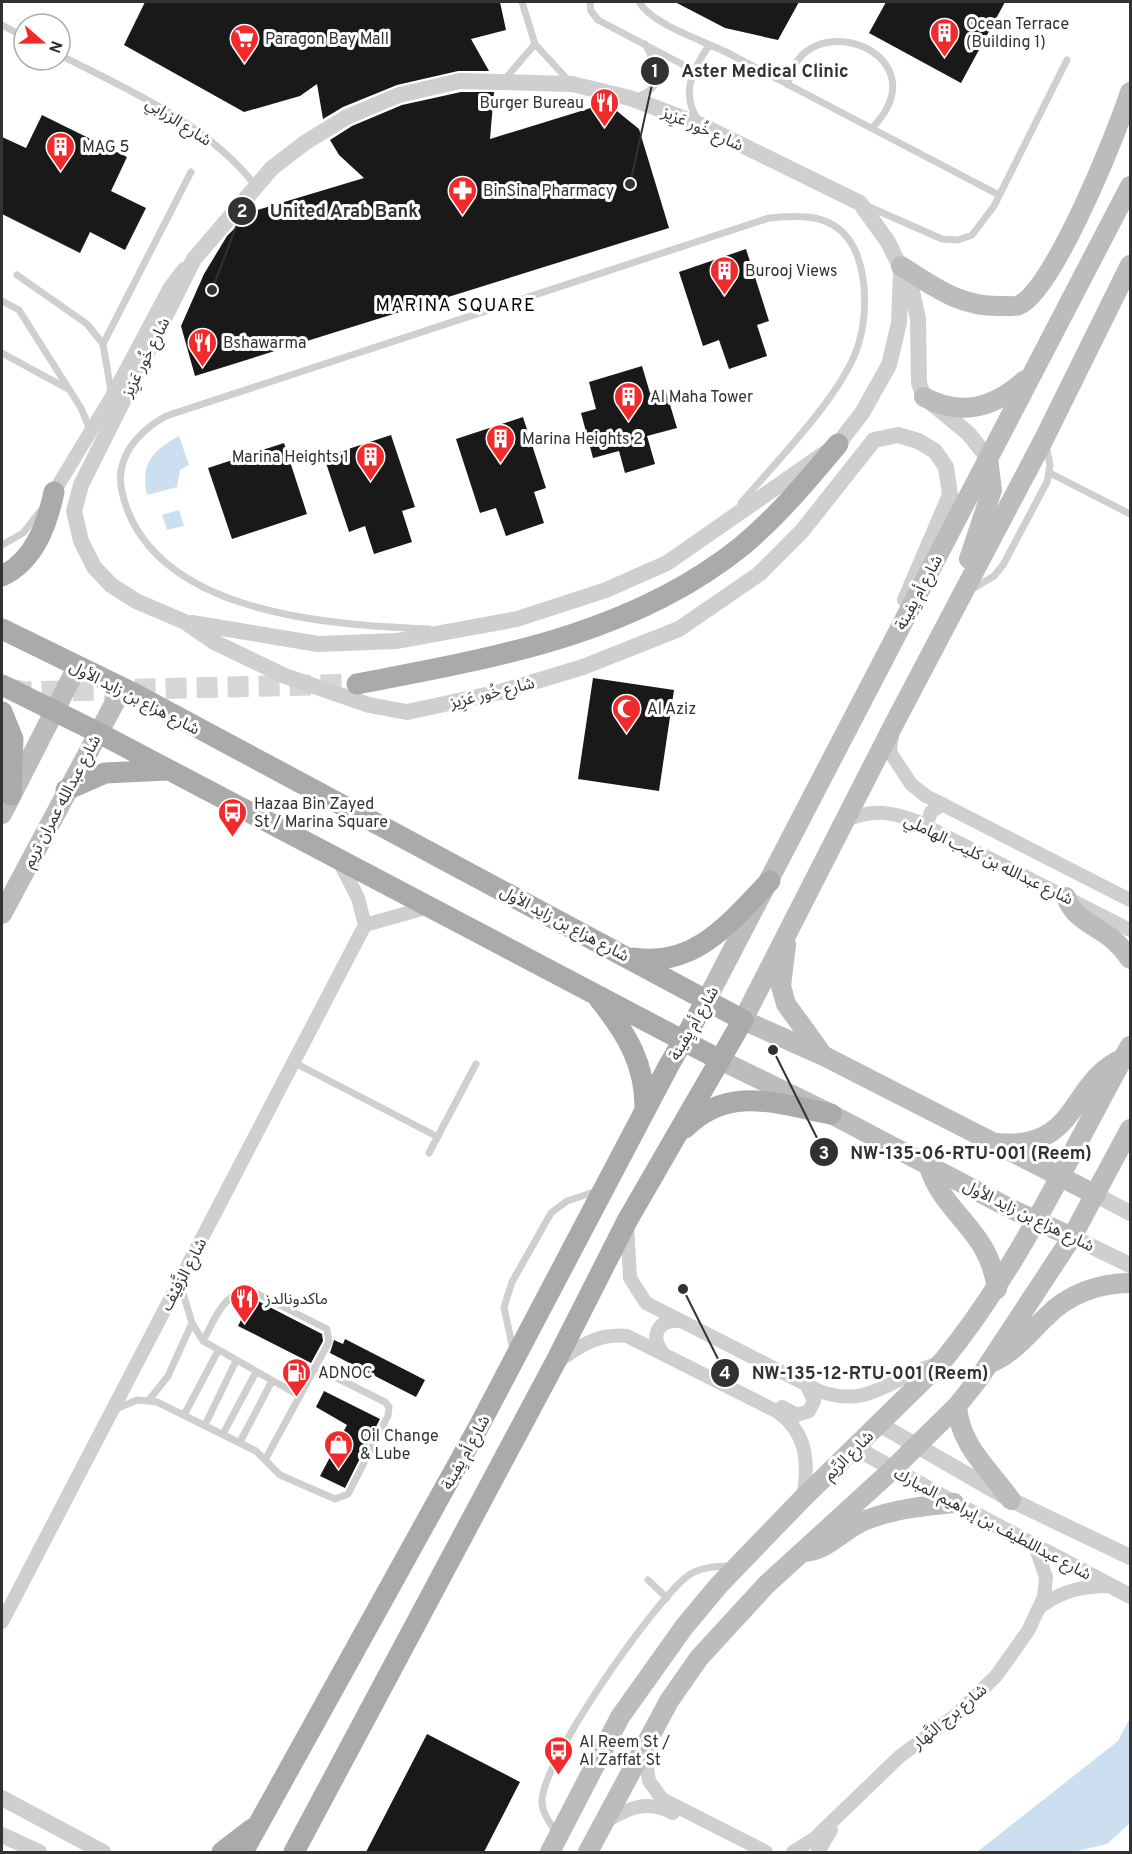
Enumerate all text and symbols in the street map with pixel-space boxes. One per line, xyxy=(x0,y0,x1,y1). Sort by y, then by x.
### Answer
north arrow xyxy=(12,12,72,72)
place label: Ocean Terrace (Building 1) xyxy=(966,15,1069,53)
building icon: Ocean Terrace (Building 1) xyxy=(929,16,961,58)
supermarket icon: Paragon Bay Mall xyxy=(228,22,260,64)
place label: Paragon Bay Mall xyxy=(265,30,389,50)
text: N xyxy=(43,38,66,55)
callout: Aster Medical Clinic xyxy=(640,53,861,89)
text: 1 xyxy=(651,61,659,84)
text: Aster Medical Clinic xyxy=(681,61,849,84)
restaurant icon: Burger Bureau xyxy=(589,86,621,128)
street label: شارع الزرابي xyxy=(141,94,215,152)
place label: Burger Bureau xyxy=(479,94,584,114)
street label: شارع خُور عَزِيز xyxy=(657,102,746,157)
building icon: MAG 5 xyxy=(45,130,77,172)
place label: MAG 5 xyxy=(82,138,129,158)
pharmacy icon: BinSina Pharmacy xyxy=(446,174,478,216)
place label: BinSina Pharmacy xyxy=(483,182,614,202)
callout: United Arab Bank xyxy=(227,193,431,229)
text: 2 xyxy=(236,201,248,224)
text: United Arab Bank xyxy=(270,201,418,224)
building icon: Burooj Views xyxy=(708,254,740,296)
place label: Burooj Views xyxy=(745,262,838,282)
district label: MARINA SQUARE xyxy=(376,295,536,318)
street label: شارع خُور عَزِيز xyxy=(117,315,176,402)
restaurant icon: Bshawarma xyxy=(186,326,218,368)
place label: Bshawarma xyxy=(223,334,306,354)
building icon: Al Maha Tower xyxy=(613,380,645,422)
place label: Al Maha Tower xyxy=(650,388,753,408)
building icon: Marina Heights 2 xyxy=(485,422,517,464)
place label: Marina Heights 2 xyxy=(522,430,643,450)
building icon: Marina Heights 1 xyxy=(354,440,386,482)
place label: Marina Heights 1 xyxy=(232,448,349,468)
street label: شارع أم يِفينة xyxy=(891,551,949,634)
street label: شارع هزاع بن زايد الأول xyxy=(65,657,202,741)
street label: شارع خُور عَزِيز xyxy=(447,673,537,715)
mosque icon: Al Aziz xyxy=(610,692,642,734)
place label: Al Aziz xyxy=(647,700,696,720)
street label: شارع عبدالله عمران تريم xyxy=(19,732,107,872)
place label: Hazaa Bin Zayed St / Marina Square xyxy=(254,795,388,833)
bus stop icon: Hazaa Bin Zayed St / Marina Square xyxy=(217,796,249,838)
street label: شارع عبدالله بن كليب الهاملي xyxy=(900,811,1076,911)
street label: شارع هزاع بن زايد الأول xyxy=(496,882,632,968)
street label: شارع أم يِفينة xyxy=(665,983,725,1065)
callout: NW-135-06-RTU-001 (Reem) xyxy=(809,1134,1104,1170)
text: 3 xyxy=(819,1143,829,1166)
text: NW-135-06-RTU-001 (Reem) xyxy=(850,1143,1092,1166)
street label: شارع هزاع بن زايد الأول xyxy=(959,1176,1097,1258)
street label: شارع الزَّفِيْف xyxy=(155,1234,213,1315)
restaurant icon: ماكدونالدز xyxy=(228,1282,260,1324)
place label: ماكدونالدز xyxy=(264,1290,328,1310)
callout: NW-135-12-RTU-001 (Reem) xyxy=(710,1355,1001,1391)
fuel station icon: ADNOC xyxy=(281,1356,313,1398)
text: 4 xyxy=(719,1363,731,1386)
text: NW-135-12-RTU-001 (Reem) xyxy=(752,1363,988,1386)
place label: ADNOC xyxy=(318,1364,373,1384)
street label: شارع أم يِفينة xyxy=(437,1412,496,1494)
place label: Oil Change & Lube xyxy=(360,1427,439,1465)
street label: شارع الرِّيم xyxy=(820,1427,879,1486)
shop icon: Oil Change & Lube xyxy=(323,1428,355,1470)
street label: شارع عبداللطيف بن إبراهيم المبارك xyxy=(889,1464,1094,1586)
street label: شارع برج النَّهار xyxy=(907,1679,992,1756)
place label: Al Reem St / Al Zaffat St xyxy=(579,1733,670,1771)
bus stop icon: Al Reem St / Al Zaffat St xyxy=(542,1734,574,1776)

